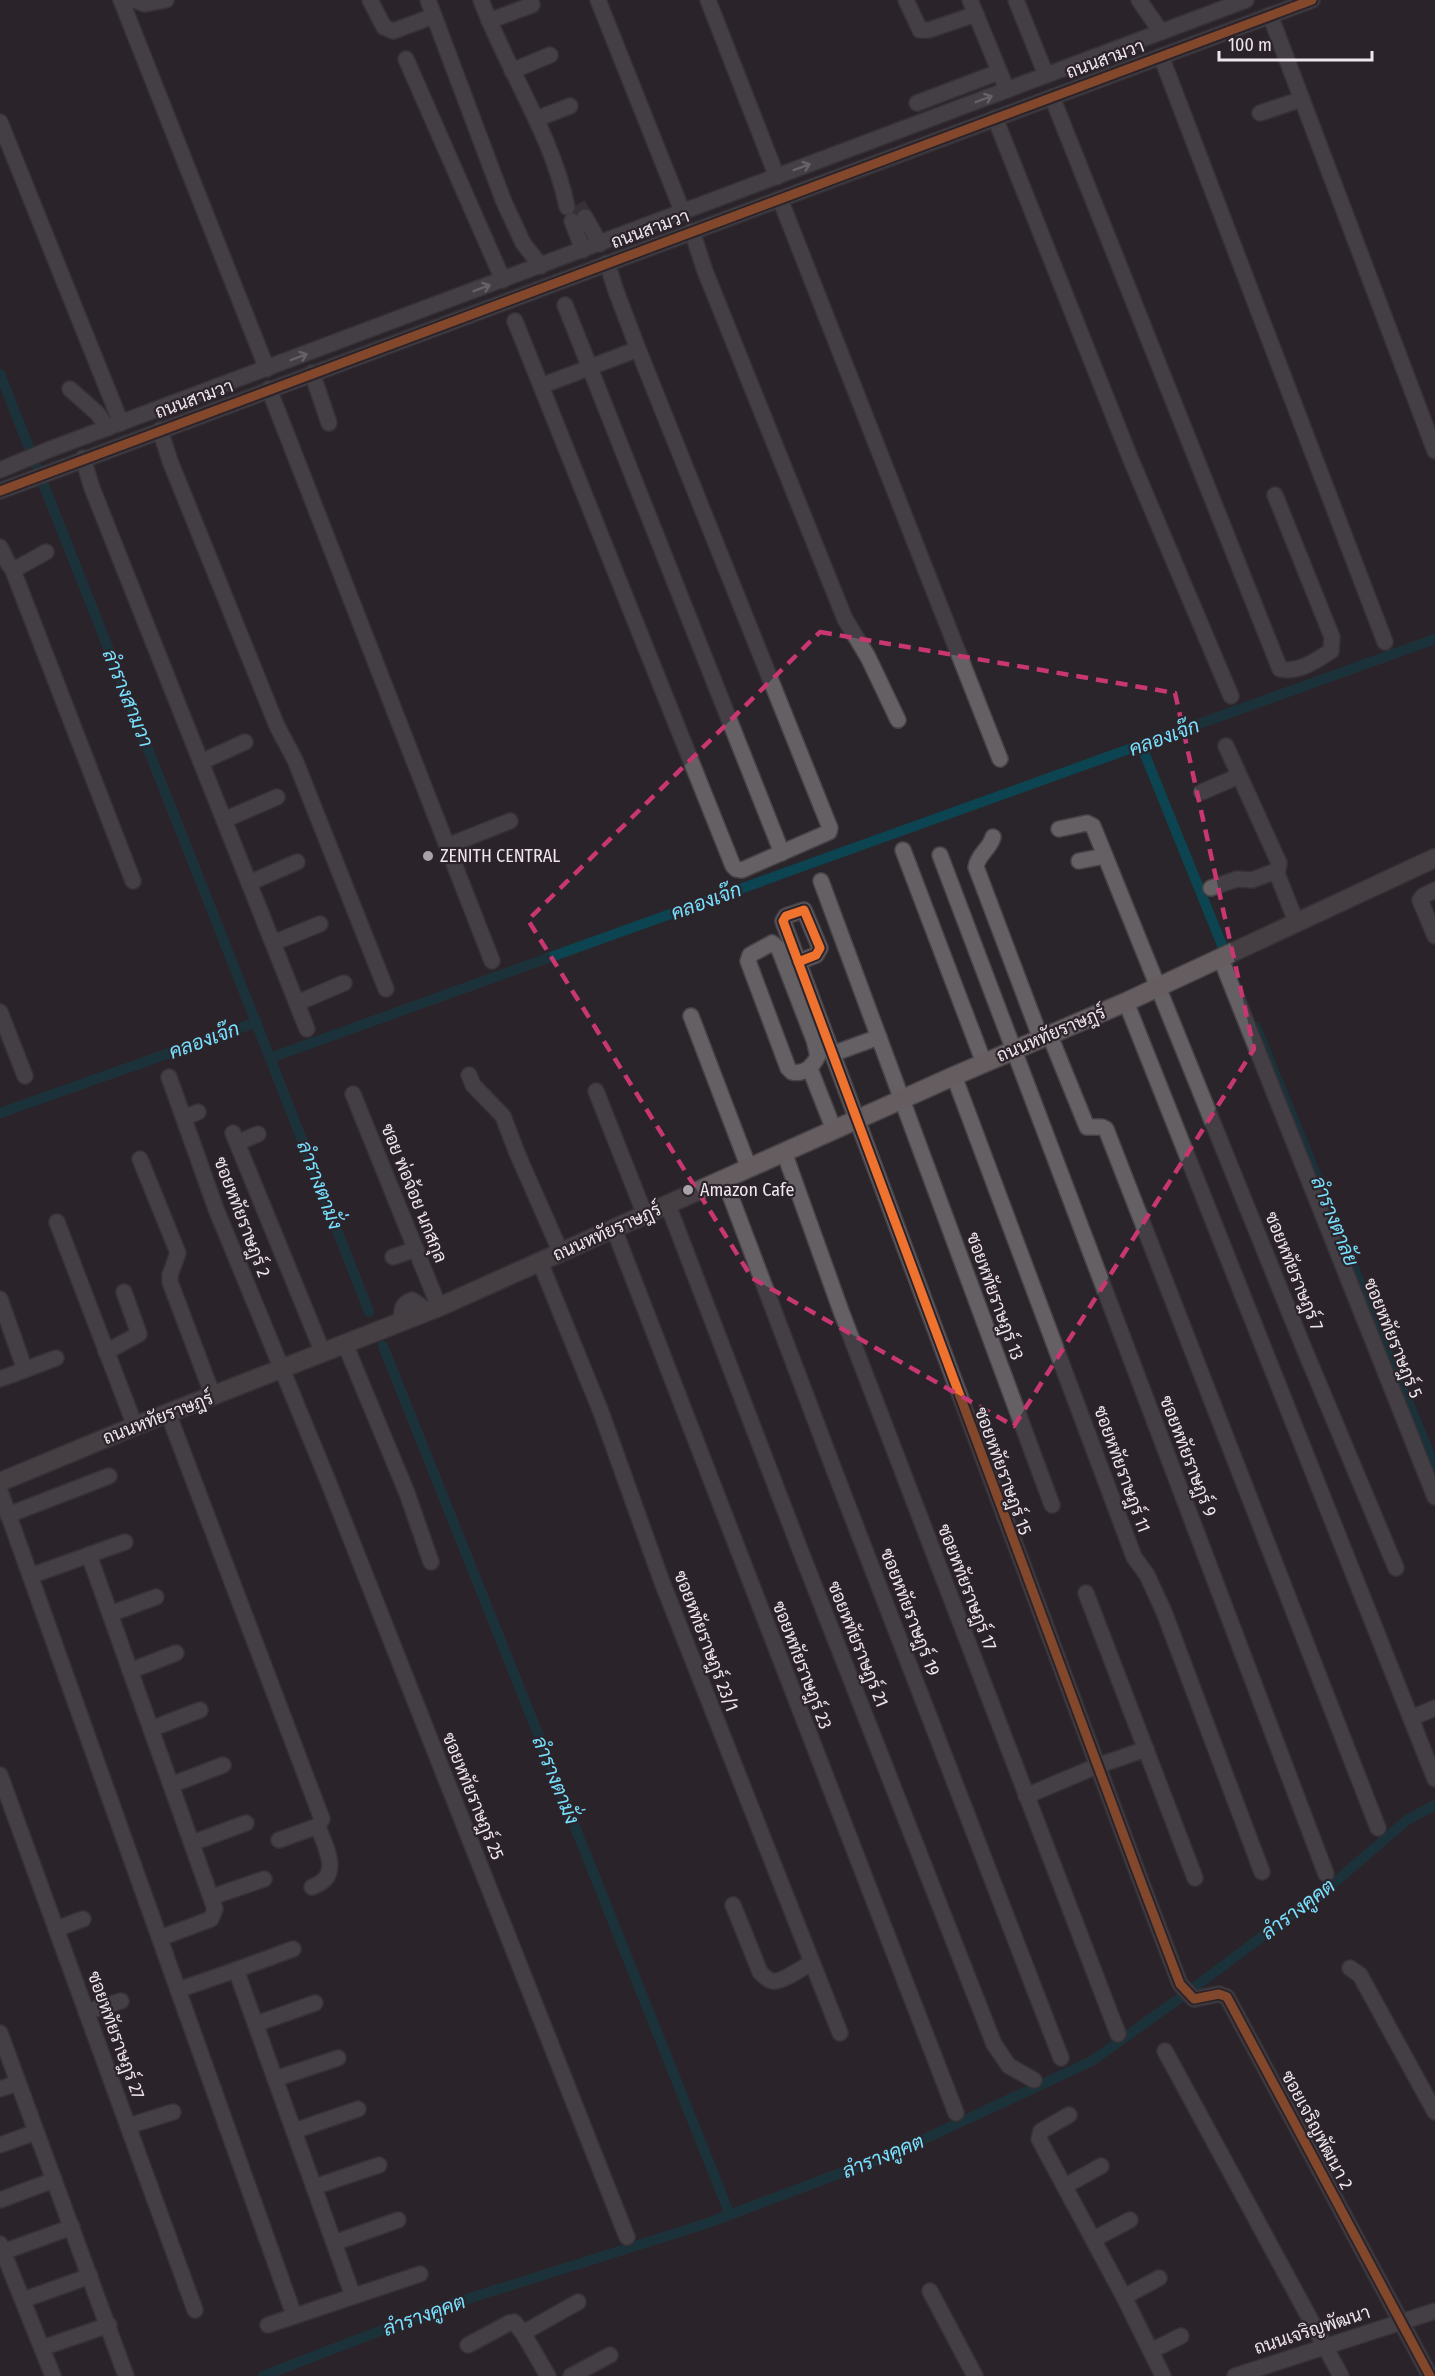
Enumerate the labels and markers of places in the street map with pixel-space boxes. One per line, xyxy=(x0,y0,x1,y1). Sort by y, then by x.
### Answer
place label: ZENITH CENTRAL xyxy=(440,845,560,867)
marker: ZENITH CENTRAL xyxy=(421,849,435,863)
place label: Amazon Cafe xyxy=(700,1179,794,1201)
marker: Amazon Cafe xyxy=(681,1183,695,1197)

